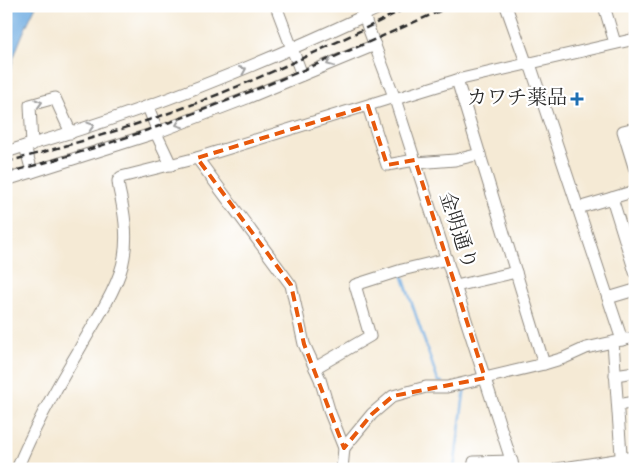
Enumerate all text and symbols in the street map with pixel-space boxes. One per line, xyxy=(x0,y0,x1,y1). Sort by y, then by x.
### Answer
one-way arrow xyxy=(326,57,335,68)
one-way arrow xyxy=(238,66,247,76)
place label: カワチ薬品 xyxy=(467,85,567,113)
marker: カワチ薬品 xyxy=(571,93,583,105)
one-way arrow xyxy=(35,98,43,108)
one-way arrow xyxy=(176,118,184,128)
one-way arrow xyxy=(86,122,95,132)
street label: 金明通り xyxy=(431,189,483,273)

